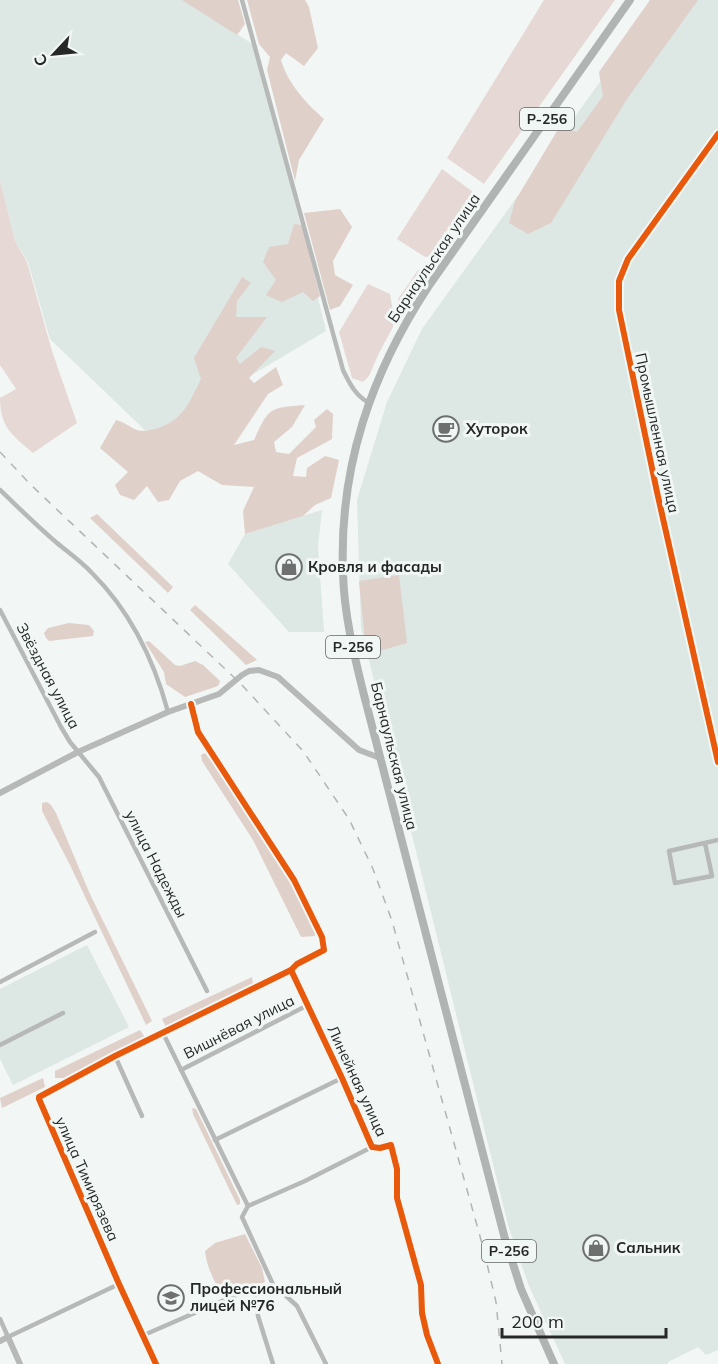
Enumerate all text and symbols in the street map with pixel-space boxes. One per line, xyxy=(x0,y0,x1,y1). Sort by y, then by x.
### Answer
north arrow xyxy=(24,24,84,84)
text: С xyxy=(29,51,52,70)
road number: Р-256 xyxy=(520,108,574,130)
street label: Барнаульская улица xyxy=(383,189,484,326)
street label: Промышленная улица xyxy=(631,351,684,515)
cafe icon: Хуторок xyxy=(431,414,461,444)
place label: Хуторок xyxy=(465,419,528,438)
shop icon: Кровля и фасады xyxy=(274,552,304,582)
place label: Кровля и фасады xyxy=(308,557,442,576)
street label: Звёздная улица xyxy=(13,619,84,732)
road number: Р-256 xyxy=(326,636,380,658)
street label: Барнаульская улица xyxy=(367,680,422,832)
street label: улица Надежды xyxy=(121,807,192,921)
street label: Вишнёвая улица xyxy=(180,990,297,1063)
street label: Линейная улица xyxy=(323,1022,392,1139)
street label: улица Тимирязева xyxy=(51,1114,123,1244)
shop icon: Сальник xyxy=(581,1233,611,1263)
place label: Сальник xyxy=(616,1238,681,1257)
road number: Р-256 xyxy=(482,1240,536,1262)
place label: Профессиональный лицей №76 xyxy=(190,1279,342,1315)
school or university icon: Профессиональный лицей №76 xyxy=(156,1283,186,1313)
scale bar xyxy=(502,1301,666,1339)
text: 200 m xyxy=(511,1310,564,1333)

